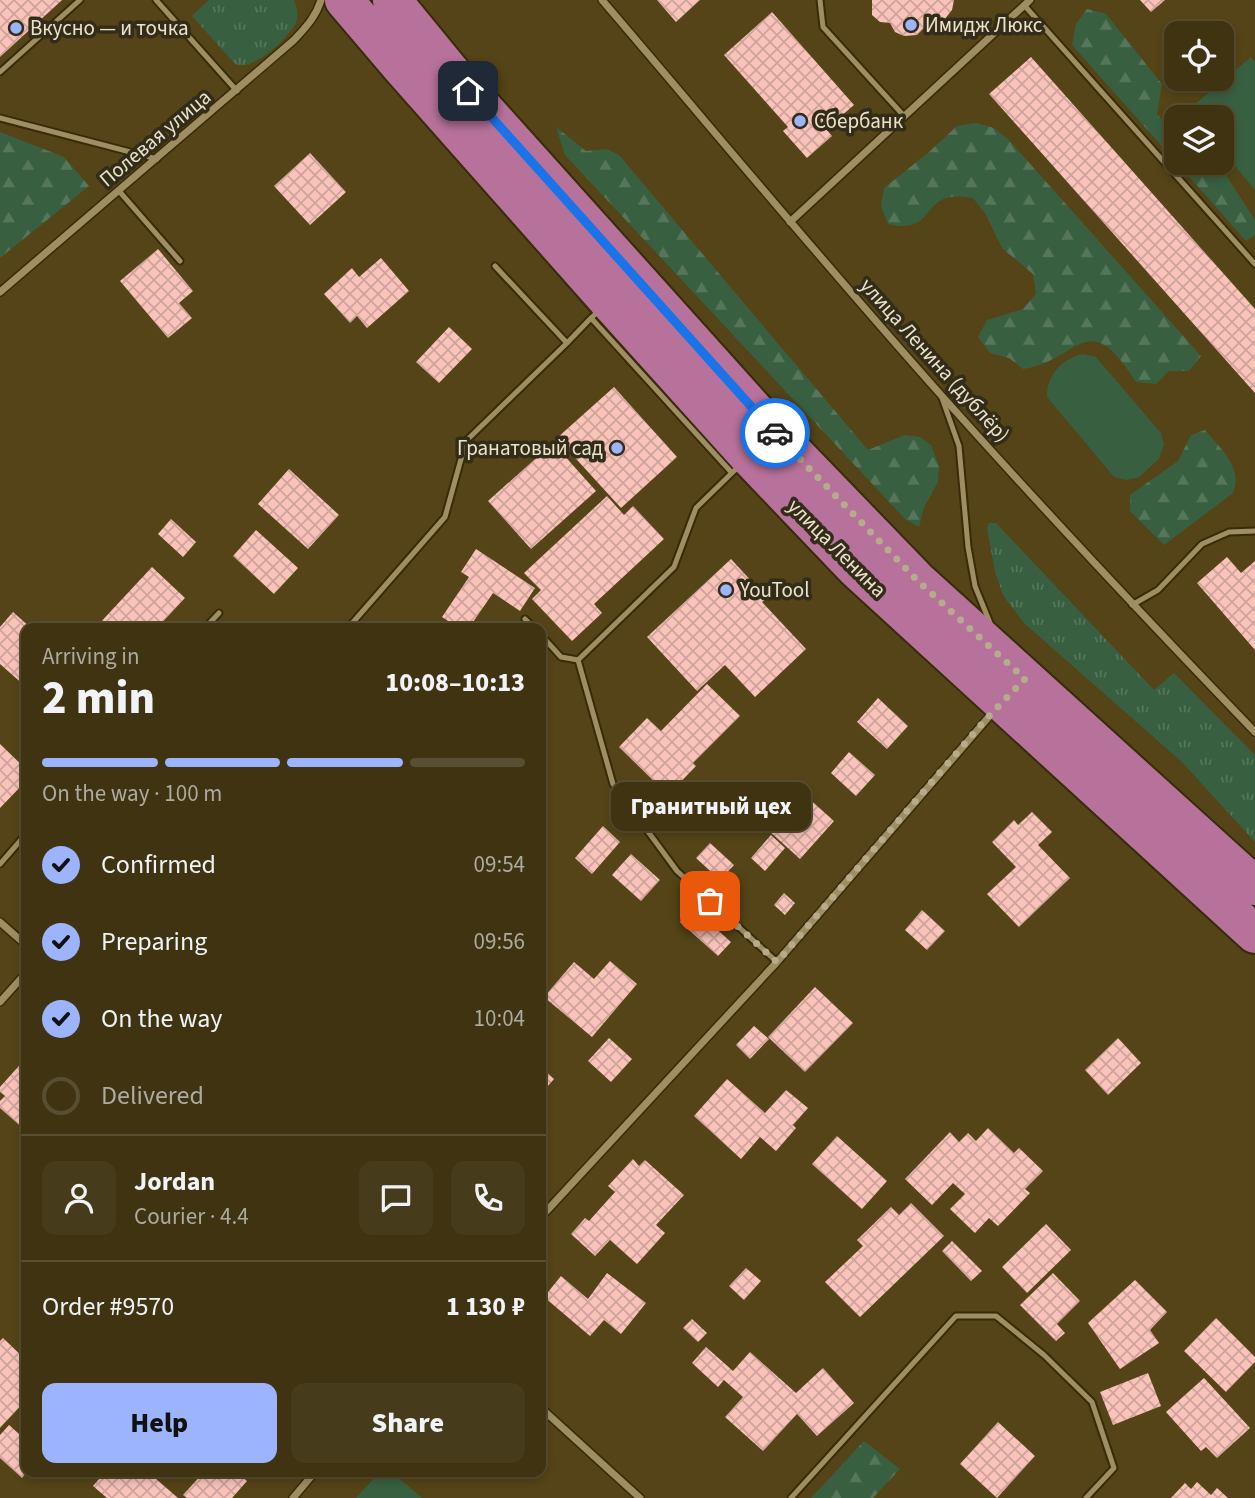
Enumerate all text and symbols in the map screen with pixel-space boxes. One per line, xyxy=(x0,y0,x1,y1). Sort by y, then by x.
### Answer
place label: Имидж Люкс xyxy=(925,10,1043,40)
place label: Вкусно — и точка xyxy=(30,13,189,43)
marker: Имидж Люкс xyxy=(903,17,919,33)
marker: Вкусно — и точка xyxy=(8,20,24,36)
map controls xyxy=(1164,21,1234,175)
button: locate xyxy=(1164,21,1234,91)
pin xyxy=(438,61,498,121)
icon: home xyxy=(449,72,487,110)
street label: Полевая улица xyxy=(93,82,217,194)
button: layers xyxy=(1164,105,1234,175)
place label: Сбербанк xyxy=(814,106,904,136)
marker: Сбербанк xyxy=(792,113,808,129)
street label: улица Ленина (дублёр) xyxy=(853,271,1017,449)
courier xyxy=(740,398,810,468)
icon: car xyxy=(756,414,794,452)
place label: Гранатовый сад xyxy=(457,433,603,463)
marker: Гранатовый сад xyxy=(609,440,625,456)
street label: улица Ленина xyxy=(781,492,893,604)
place label: YouTool xyxy=(739,575,810,605)
marker: YouTool xyxy=(718,582,734,598)
text: Arriving in xyxy=(42,640,140,673)
text: 10:08–10:13 xyxy=(385,664,525,701)
text: 2 min xyxy=(42,666,155,731)
text: On the way · 100 m xyxy=(42,777,222,810)
callout: Гранитный цех xyxy=(610,782,810,831)
text: Гранитный цех xyxy=(630,790,792,823)
icon: check xyxy=(42,846,80,884)
text: Confirmed xyxy=(101,846,216,883)
text: 09:54 xyxy=(474,848,525,881)
pin xyxy=(680,871,740,931)
icon: bag xyxy=(691,882,729,920)
icon: check xyxy=(42,923,80,961)
text: Preparing xyxy=(101,923,207,960)
text: 09:56 xyxy=(474,925,525,958)
icon: check xyxy=(42,1000,80,1038)
text: On the way xyxy=(101,1000,222,1037)
text: 10:04 xyxy=(474,1002,525,1035)
text: Delivered xyxy=(101,1077,204,1114)
button: person xyxy=(42,1161,116,1235)
button: chat xyxy=(359,1161,433,1235)
button: phone xyxy=(451,1161,525,1235)
text: Jordan xyxy=(134,1163,215,1200)
text: Courier · 4.4 xyxy=(134,1200,249,1233)
text: Order #9570 xyxy=(42,1288,174,1325)
text: 1 130 ₽ xyxy=(446,1288,525,1325)
button: Help xyxy=(42,1383,277,1463)
button: Share xyxy=(291,1383,525,1463)

